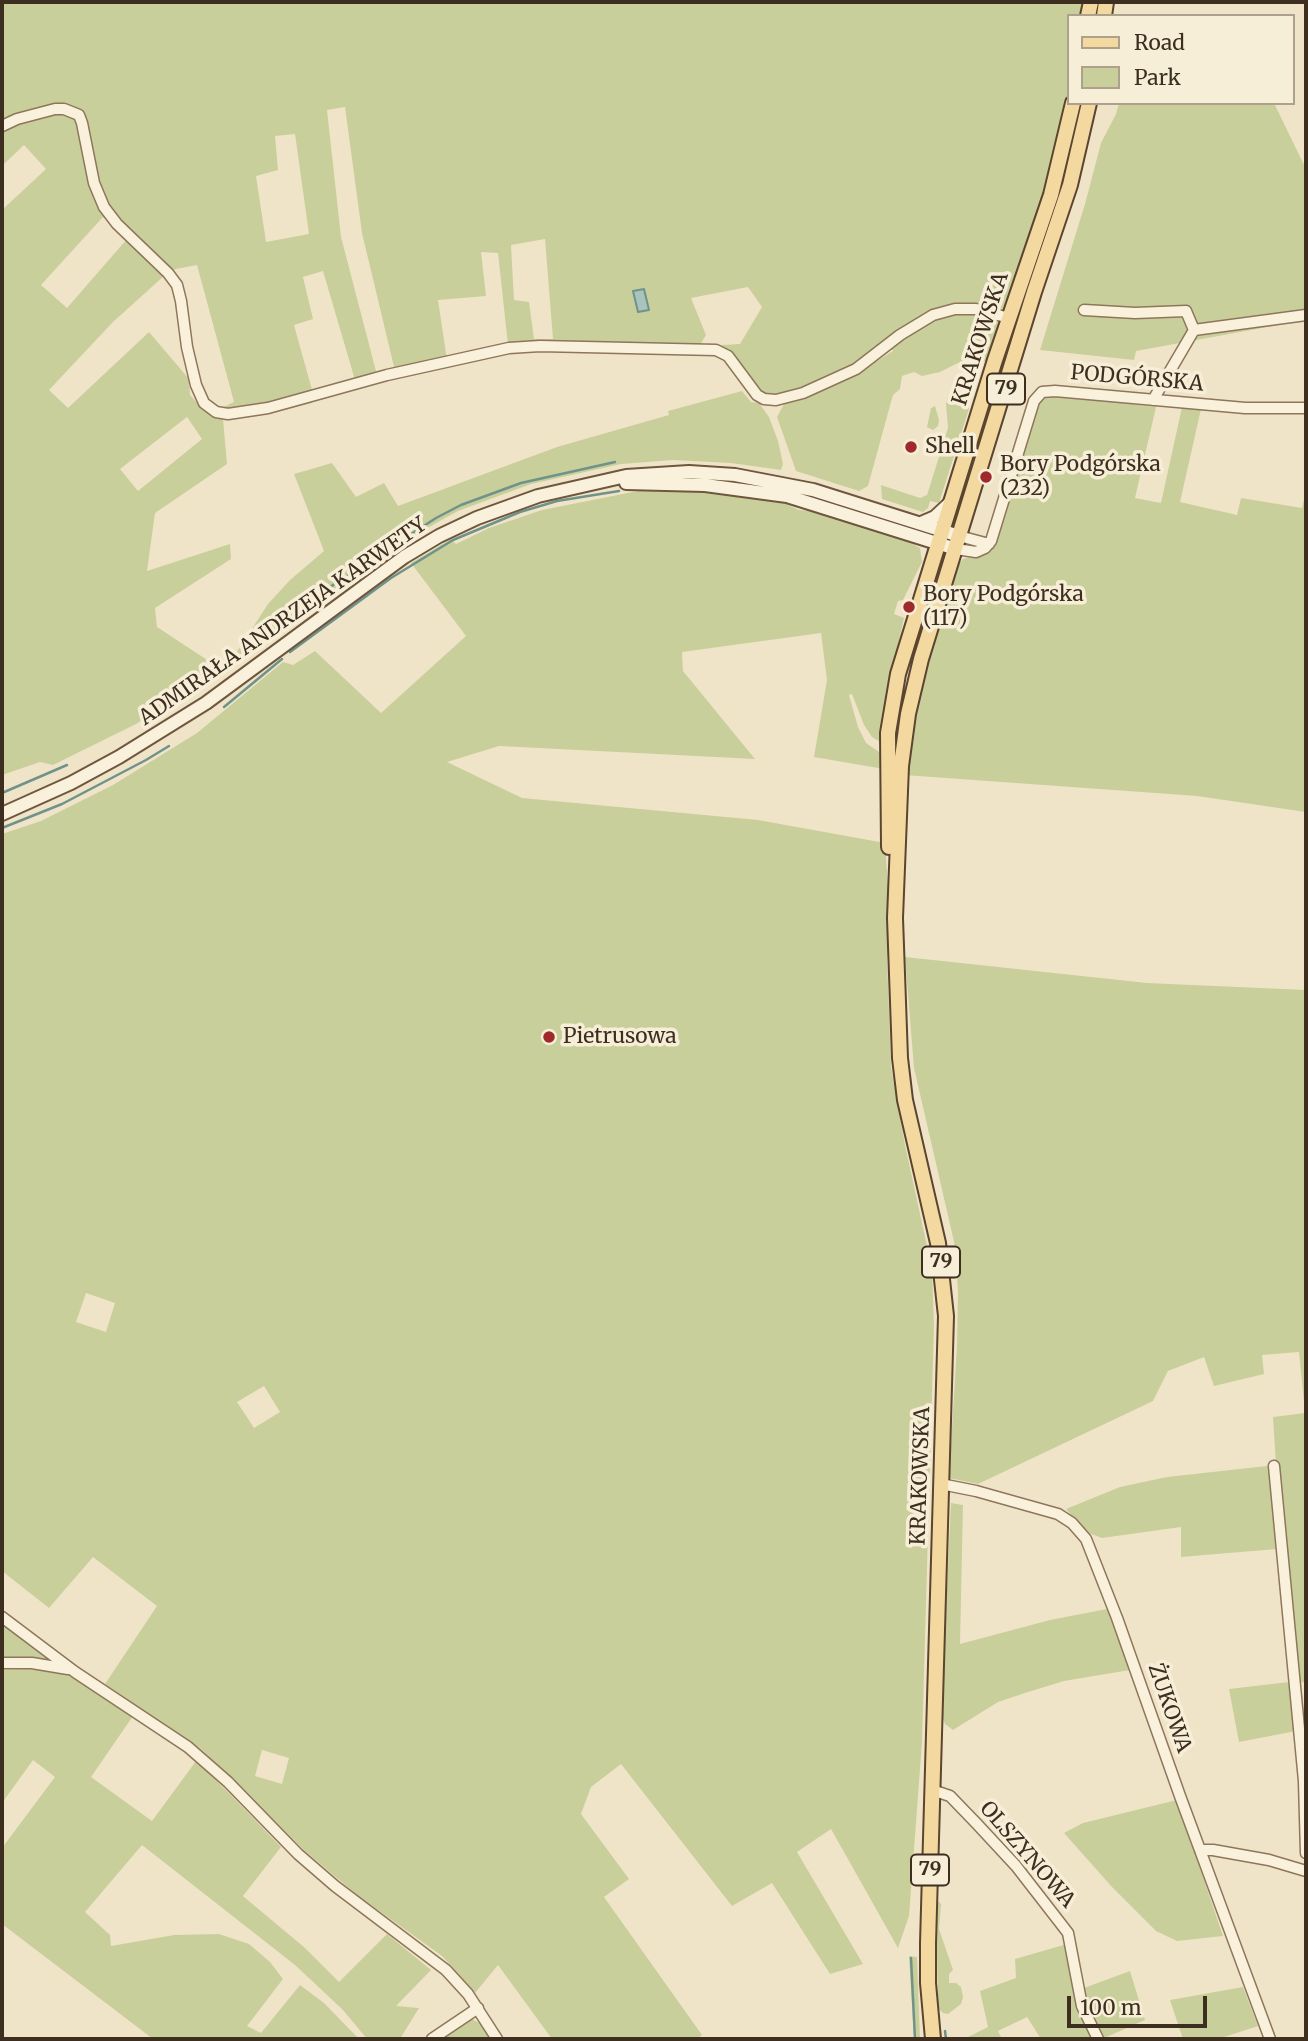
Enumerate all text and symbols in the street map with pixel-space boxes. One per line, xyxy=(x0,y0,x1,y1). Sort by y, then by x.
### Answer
legend xyxy=(1066,14,1294,105)
text: Road xyxy=(1134,29,1185,56)
text: Park xyxy=(1134,64,1181,91)
street label: KRAKOWSKA xyxy=(948,269,1014,409)
street label: PODGÓRSKA xyxy=(1070,361,1204,397)
road number: 79 xyxy=(987,374,1025,404)
place label: Shell xyxy=(925,434,975,460)
marker: Shell xyxy=(903,439,919,455)
place label: Bory Podgórska (232) xyxy=(1000,452,1161,502)
marker: Bory Podgórska (232) xyxy=(978,469,994,485)
street label: ADMIRAŁA ANDRZEJA KARWETY xyxy=(134,513,432,731)
place label: Bory Podgórska (117) xyxy=(923,582,1084,632)
marker: Bory Podgórska (117) xyxy=(901,599,917,615)
place label: Pietrusowa xyxy=(563,1024,677,1050)
marker: Pietrusowa xyxy=(541,1029,557,1045)
road number: 79 xyxy=(922,1246,960,1278)
street label: KRAKOWSKA xyxy=(906,1406,936,1546)
street label: ŻUKOWA xyxy=(1142,1660,1196,1756)
street label: OLSZYNOWA xyxy=(974,1797,1080,1913)
road number: 79 xyxy=(911,1854,949,1886)
scale bar xyxy=(1070,1982,1210,2026)
text: 100 m xyxy=(1080,1994,1142,2021)

